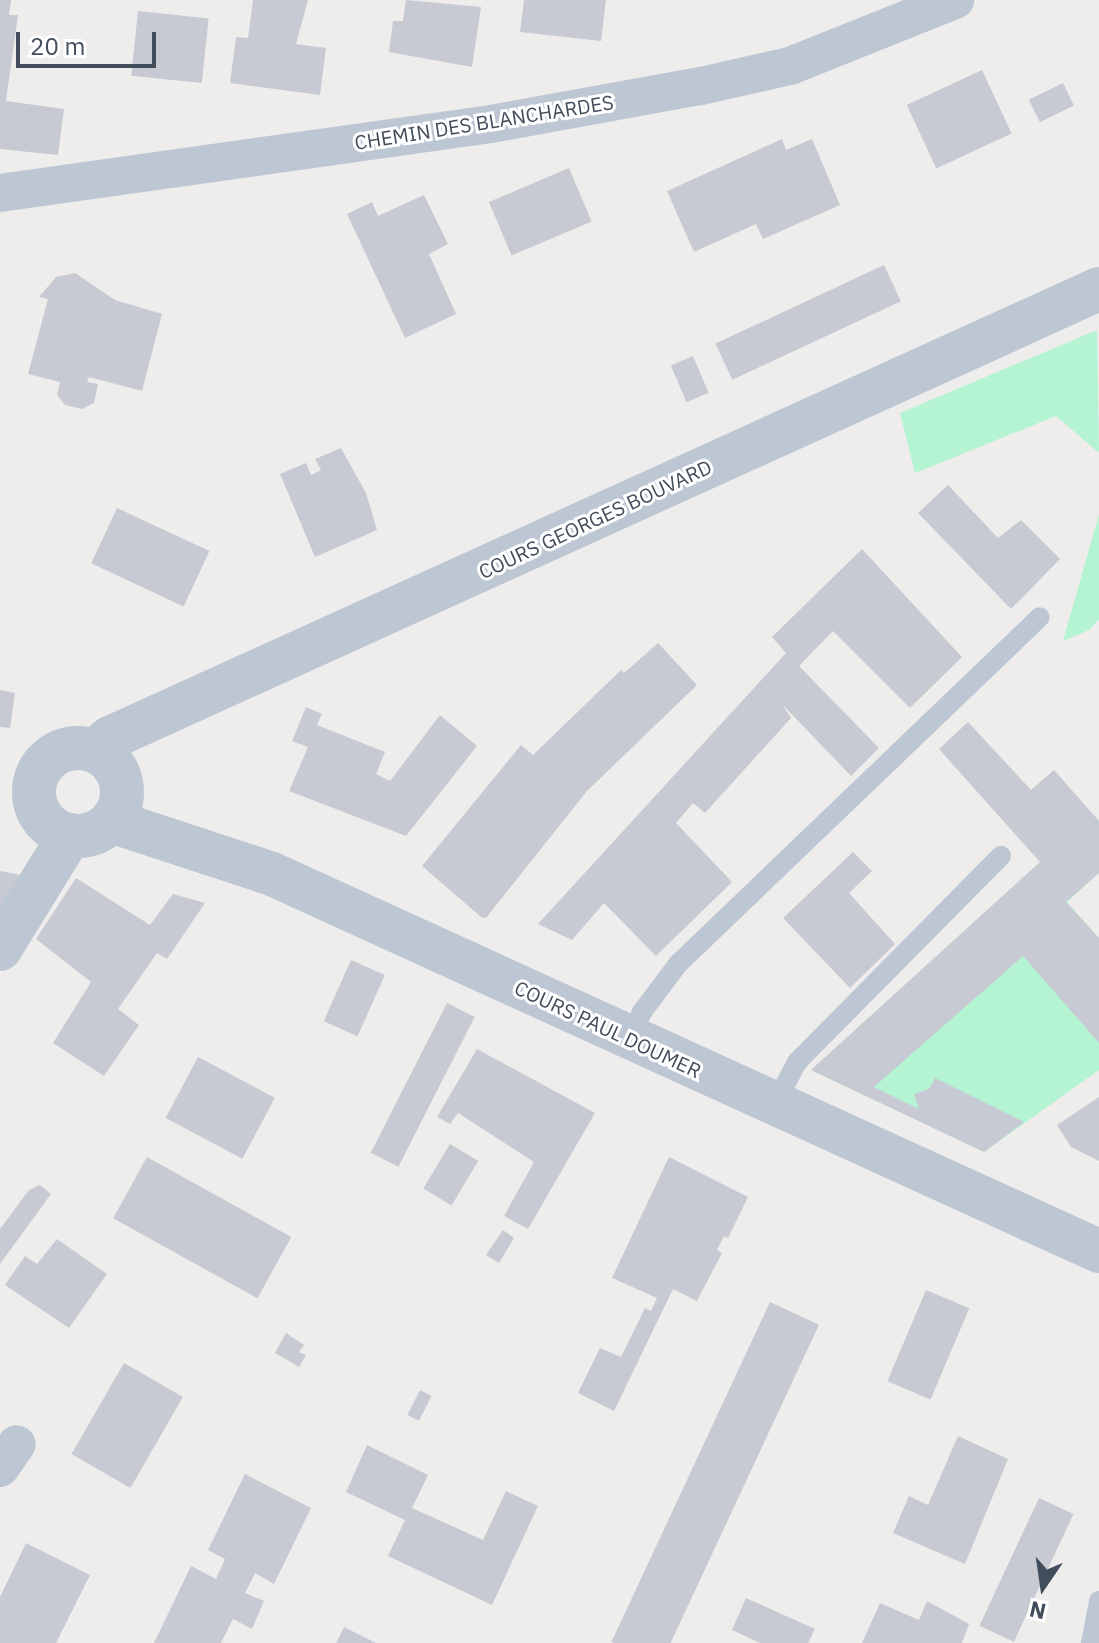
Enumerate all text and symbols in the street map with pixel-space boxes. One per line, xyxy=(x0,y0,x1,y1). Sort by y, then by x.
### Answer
scale bar xyxy=(20,16,160,66)
text: 20 m xyxy=(30,30,85,62)
street label: CHEMIN DES BLANCHARDES xyxy=(353,90,615,154)
street label: COURS GEORGES BOUVARD xyxy=(475,454,715,584)
street label: COURS PAUL DOUMER xyxy=(511,975,705,1083)
north arrow xyxy=(1003,1547,1083,1627)
text: N xyxy=(1026,1595,1049,1627)

